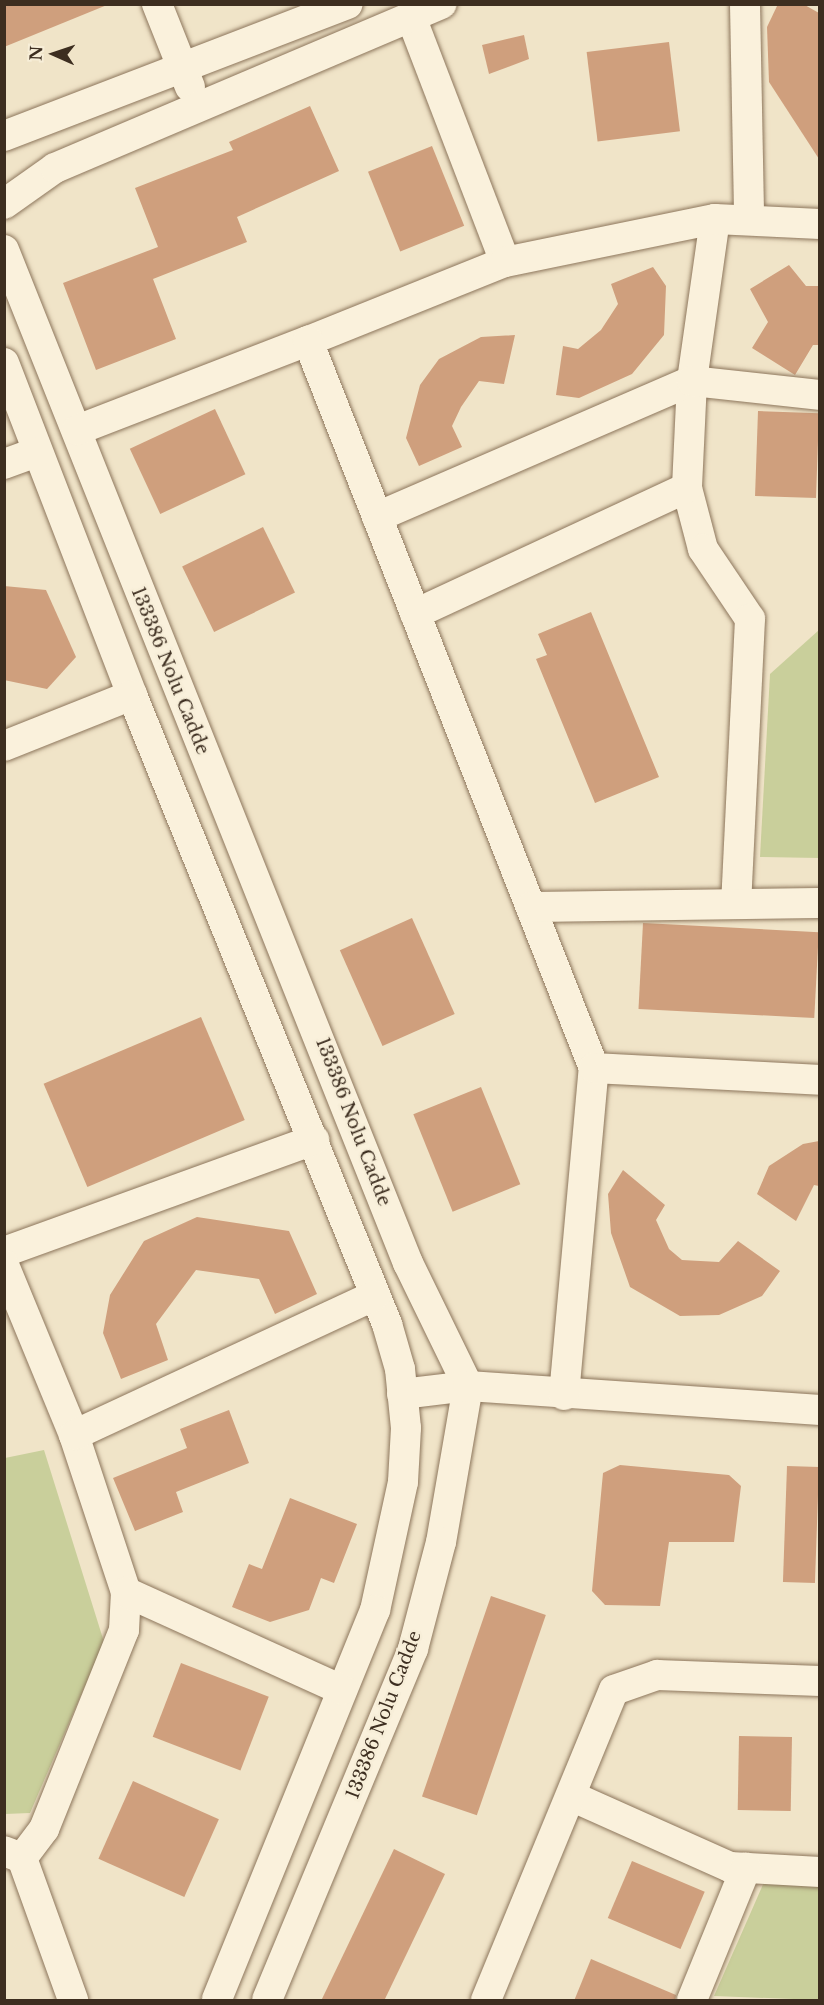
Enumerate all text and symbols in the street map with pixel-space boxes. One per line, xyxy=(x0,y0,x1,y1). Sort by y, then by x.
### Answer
north arrow xyxy=(24,24,84,84)
text: N xyxy=(26,45,46,61)
street label: 133386 Nolu Cadde xyxy=(127,584,213,758)
street label: 133386 Nolu Cadde xyxy=(311,1035,395,1209)
street label: 133386 Nolu Cadde xyxy=(342,1628,426,1802)

